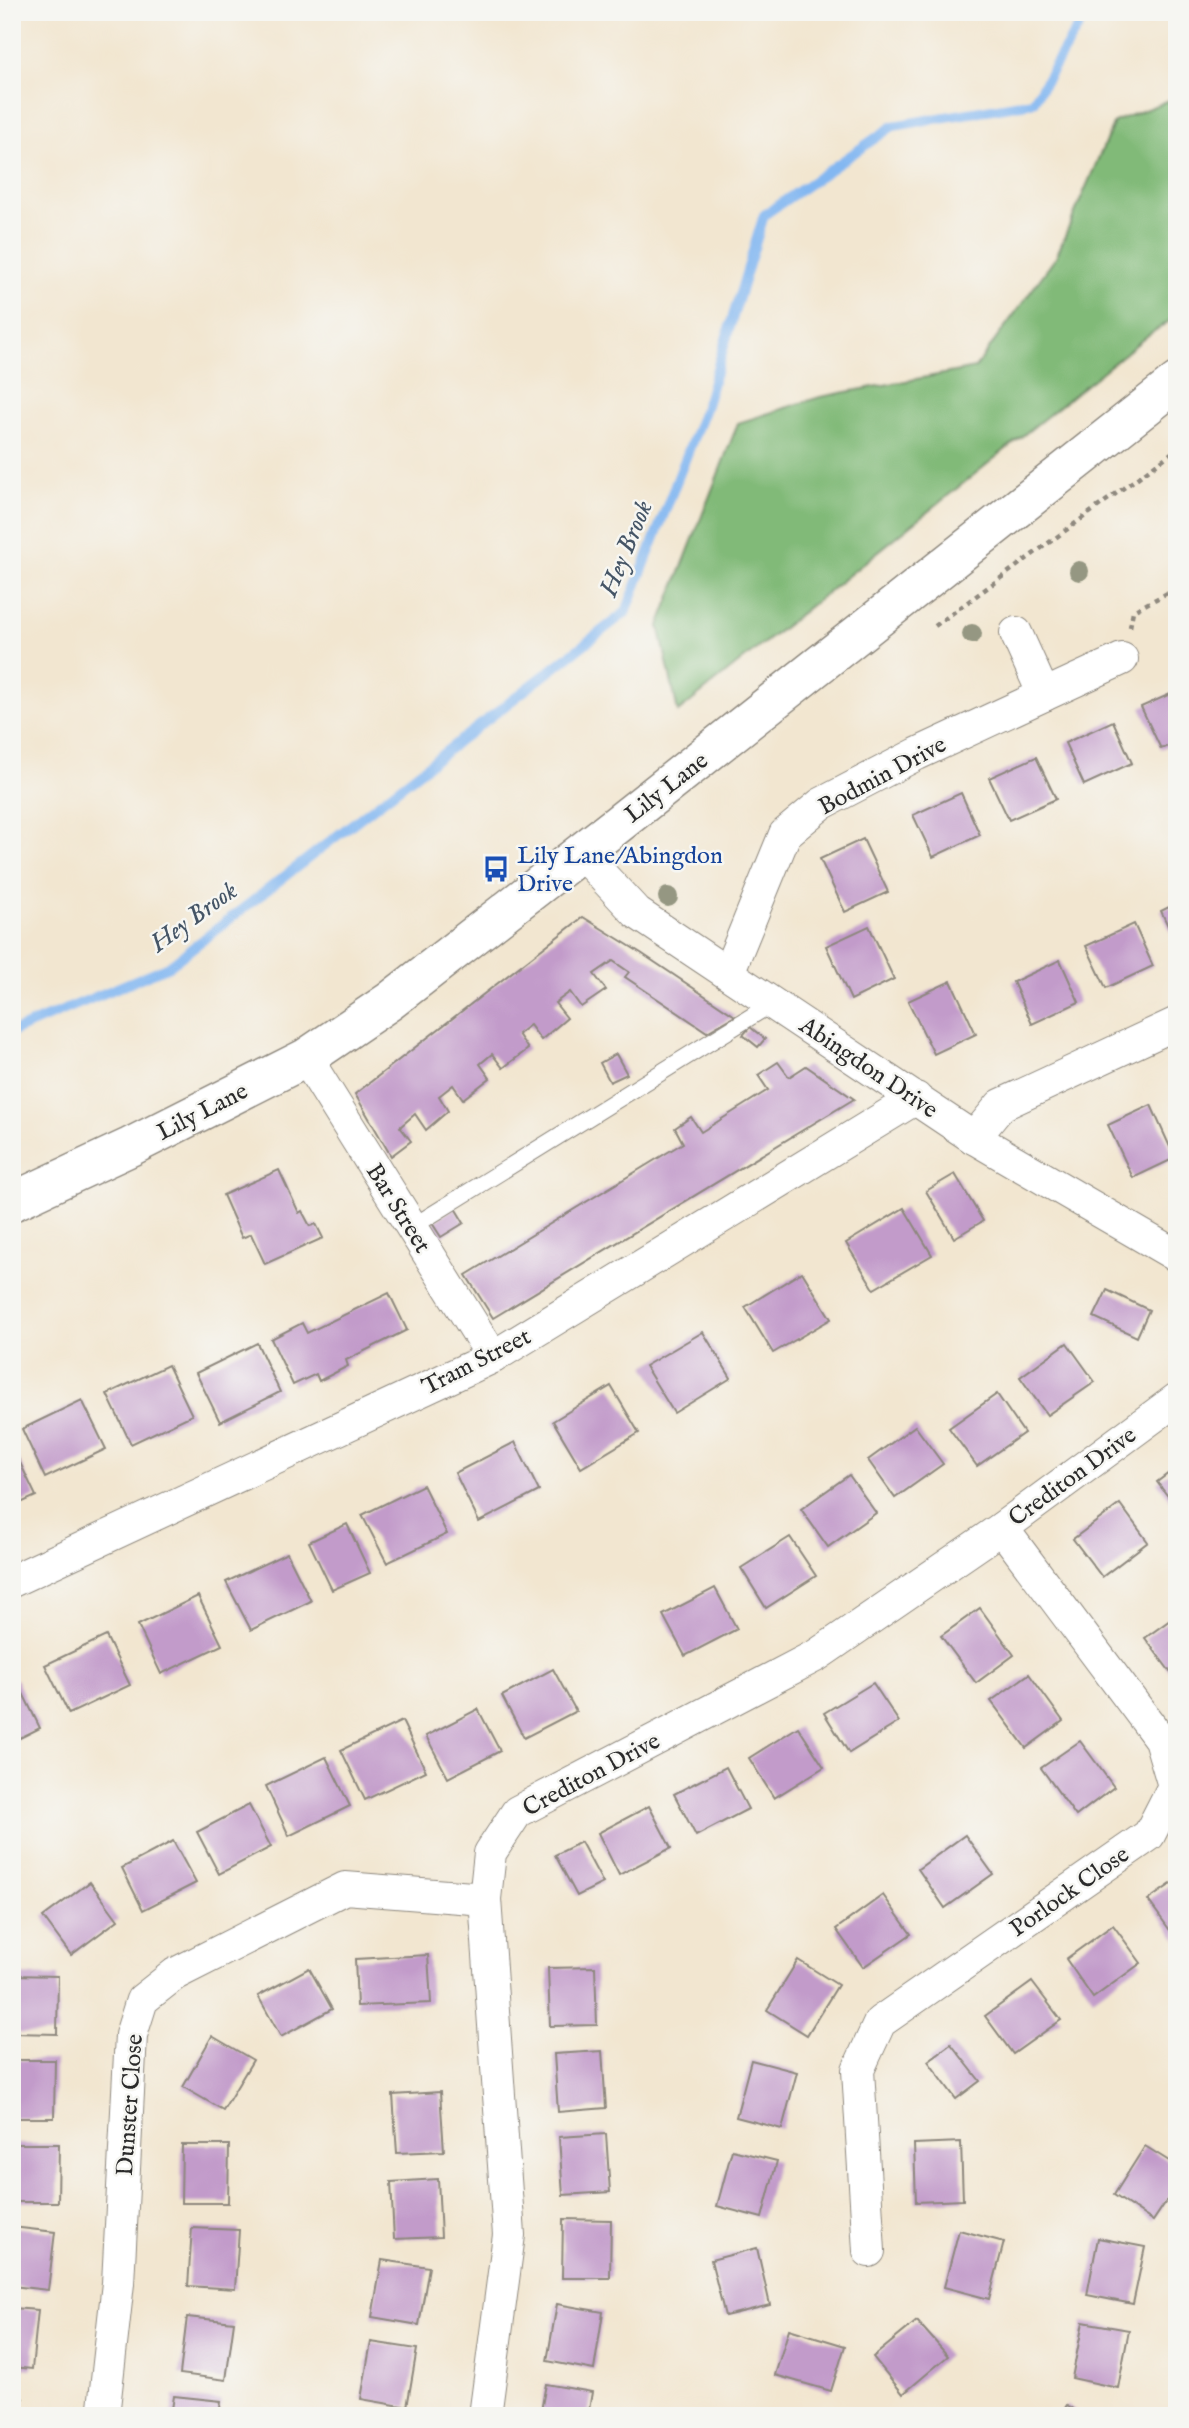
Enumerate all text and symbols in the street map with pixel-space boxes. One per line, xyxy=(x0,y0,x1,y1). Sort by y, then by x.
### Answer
water label: Hey Brook xyxy=(592,495,661,602)
street label: Bodmin Drive xyxy=(813,730,952,823)
street label: Lily Lane xyxy=(619,746,715,831)
place label: Lily Lane/Abingdon Drive xyxy=(517,841,723,900)
bus stop icon: Lily Lane/Abingdon Drive xyxy=(481,854,511,884)
water label: Hey Brook xyxy=(143,874,245,961)
street label: Abingdon Drive xyxy=(792,1010,943,1126)
street label: Lily Lane xyxy=(152,1076,253,1148)
street label: Bar Street xyxy=(358,1158,437,1259)
street label: Tram Street xyxy=(417,1322,536,1403)
street label: Crediton Drive xyxy=(1003,1420,1143,1534)
street label: Crediton Drive xyxy=(518,1726,666,1824)
street label: Porlock Close xyxy=(1004,1840,1136,1945)
street label: Dunster Close xyxy=(110,2033,151,2177)

